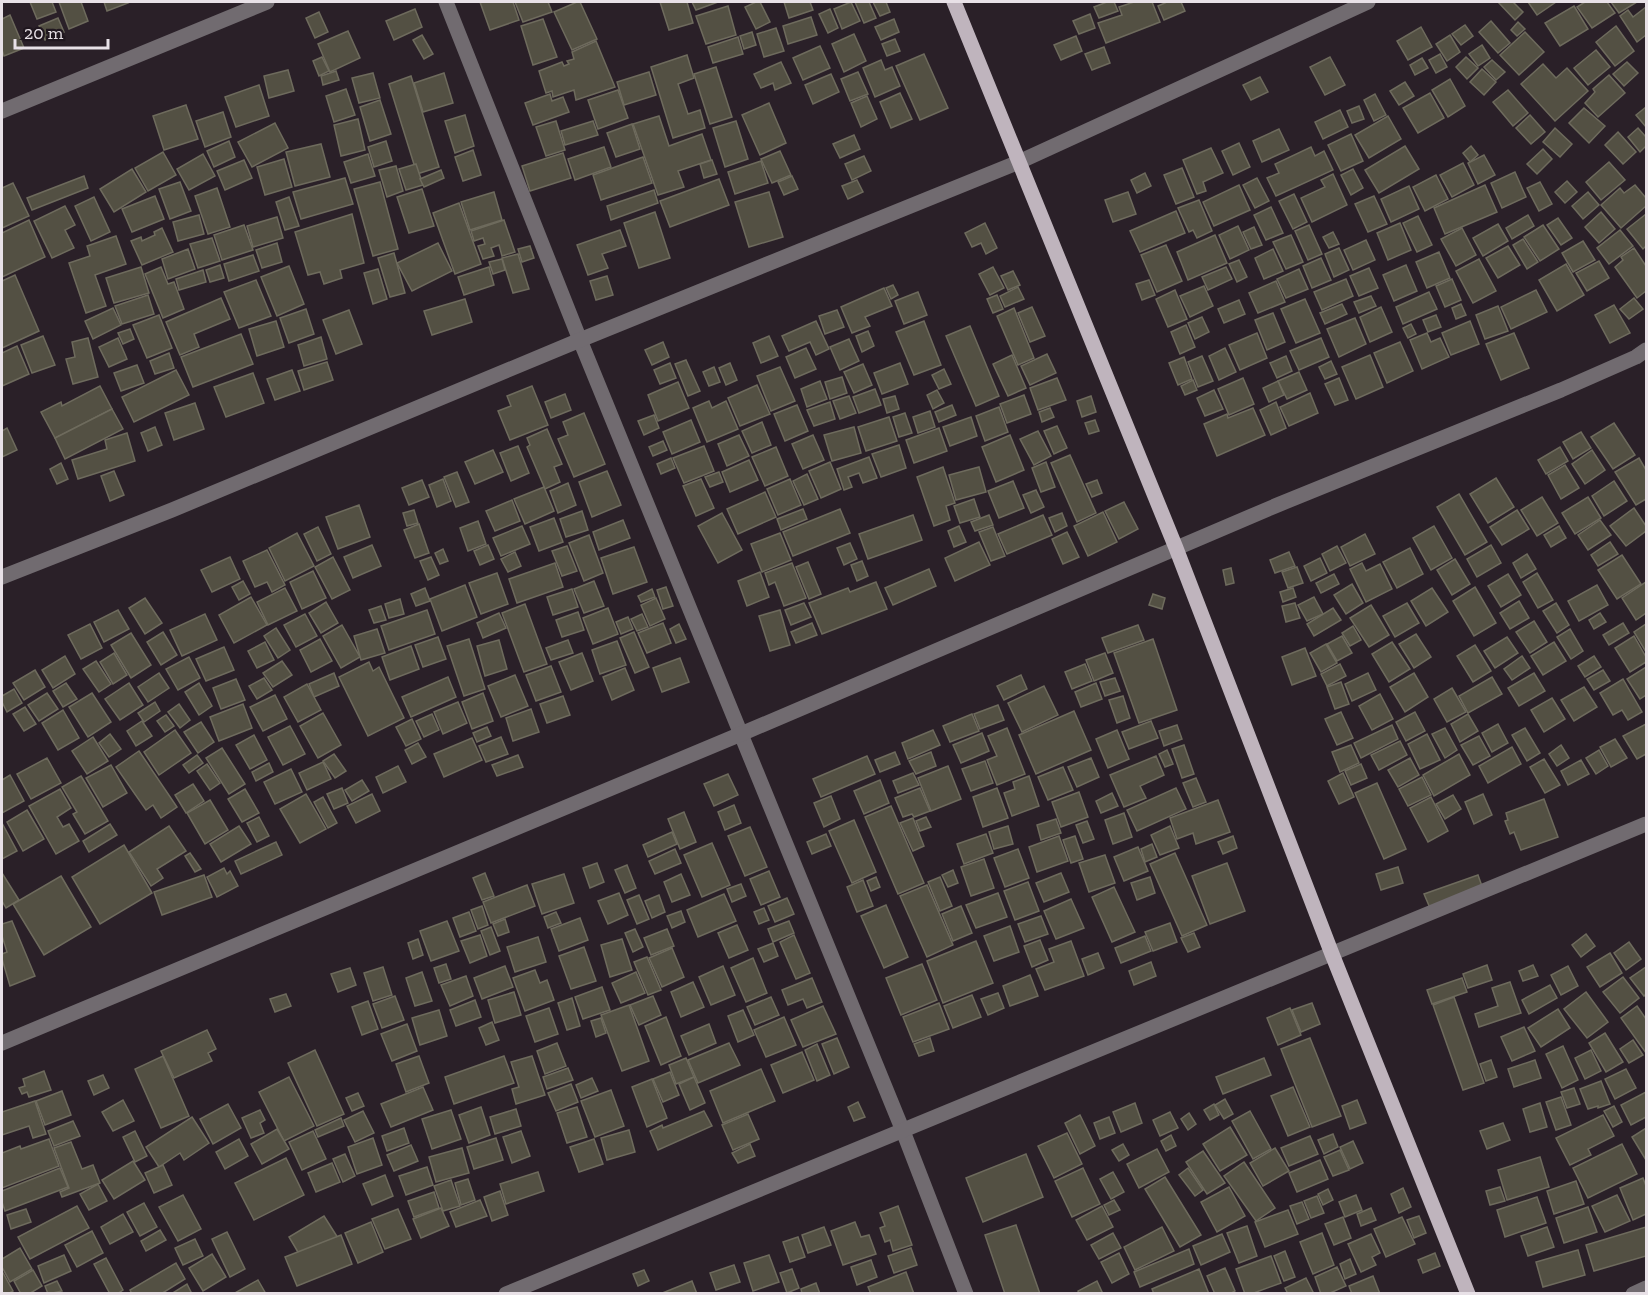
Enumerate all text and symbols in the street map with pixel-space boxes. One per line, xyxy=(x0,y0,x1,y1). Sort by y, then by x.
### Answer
scale bar xyxy=(15,12,108,50)
text: 20 m xyxy=(24,22,64,44)

